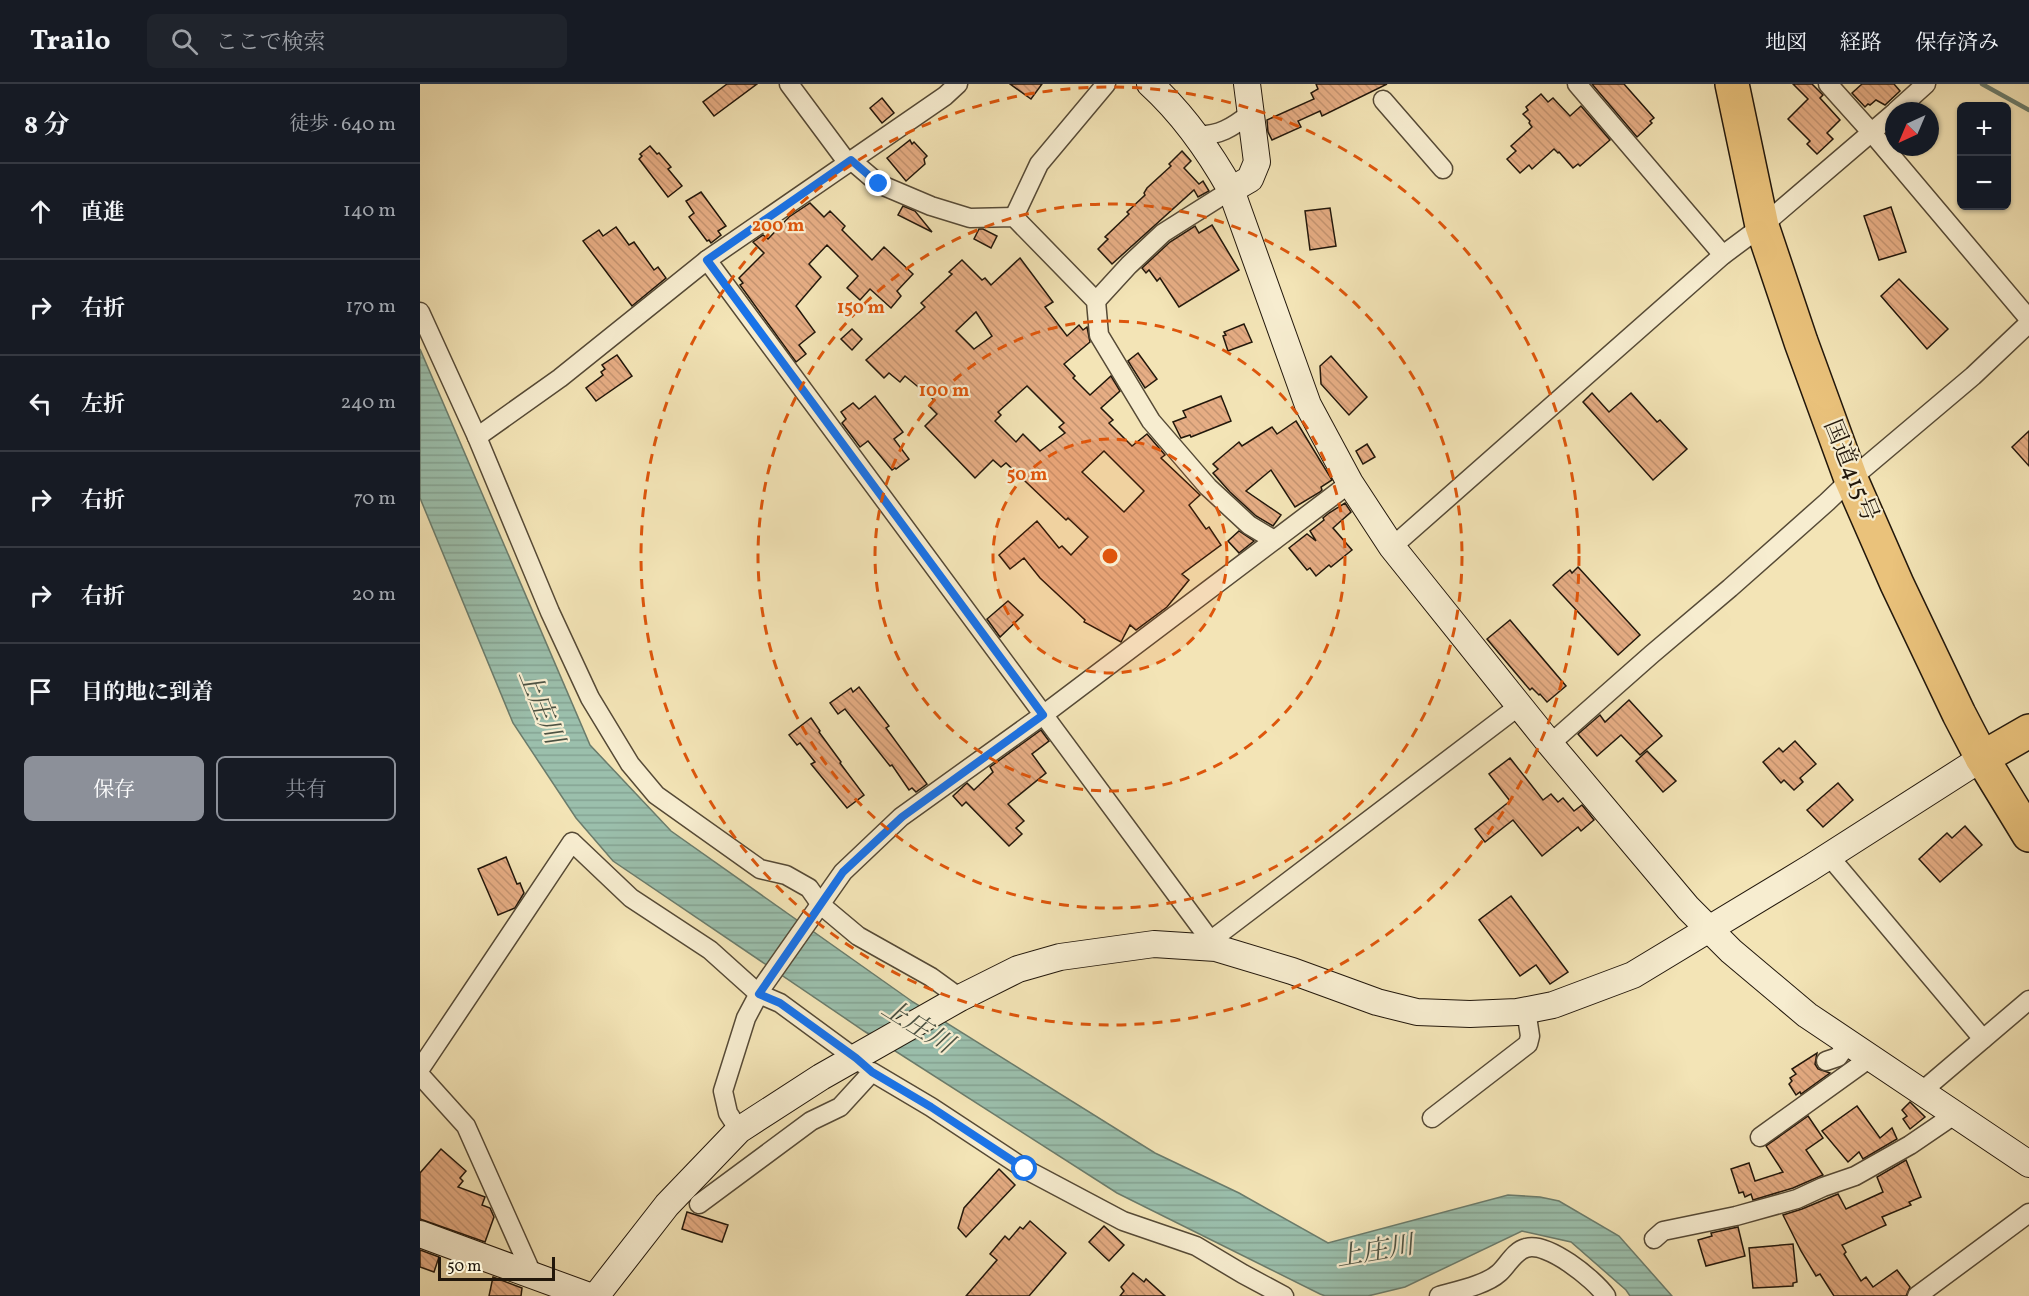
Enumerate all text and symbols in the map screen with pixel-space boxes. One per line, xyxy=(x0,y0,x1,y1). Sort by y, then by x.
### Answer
search box xyxy=(147,14,567,68)
text: Trailo xyxy=(30,22,111,61)
icon: search xyxy=(168,25,201,58)
text: ここで検索 xyxy=(216,28,326,59)
text: 地図 xyxy=(1765,29,1807,58)
text: 経路 xyxy=(1840,29,1882,58)
text: 保存済み xyxy=(1915,29,1999,58)
north arrow xyxy=(1885,102,1939,156)
map controls xyxy=(1957,102,2011,210)
button: + xyxy=(1957,102,2011,156)
text: 8 分 xyxy=(24,108,69,144)
text: 徒歩 · 640 m xyxy=(289,111,396,139)
button: − xyxy=(1957,156,2011,210)
route end xyxy=(865,170,891,196)
icon: ahead xyxy=(24,195,57,228)
text: 140 m xyxy=(343,197,396,225)
text: 直進 xyxy=(81,198,125,229)
text: 200 m xyxy=(752,214,804,239)
icon: right xyxy=(24,291,57,324)
text: 170 m xyxy=(346,293,396,321)
text: 右折 xyxy=(81,294,125,325)
text: 150 m xyxy=(837,296,885,321)
text: 100 m xyxy=(919,379,969,404)
icon: left xyxy=(24,387,57,420)
text: 240 m xyxy=(341,389,396,417)
text: 左折 xyxy=(81,390,125,421)
street label: 国道415号 xyxy=(1814,415,1886,527)
text: 50 m xyxy=(1007,463,1047,488)
icon: right xyxy=(24,483,57,516)
text: 70 m xyxy=(353,485,396,513)
text: 右折 xyxy=(81,486,125,517)
centre of rings xyxy=(1100,546,1120,566)
icon: right xyxy=(24,579,57,612)
text: 20 m xyxy=(352,581,396,609)
text: 右折 xyxy=(81,582,125,613)
water label: 上庄川 xyxy=(509,664,572,753)
icon: arrive xyxy=(24,675,57,708)
text: 目的地に到着 xyxy=(81,678,213,709)
button: 保存 xyxy=(24,756,204,821)
button: 共有 xyxy=(216,756,396,821)
water label: 上庄川 xyxy=(874,991,962,1065)
route start xyxy=(1011,1155,1037,1181)
water label: 上庄川 xyxy=(1333,1227,1419,1277)
scale bar xyxy=(438,1254,555,1282)
text: 50 m xyxy=(447,1256,481,1278)

